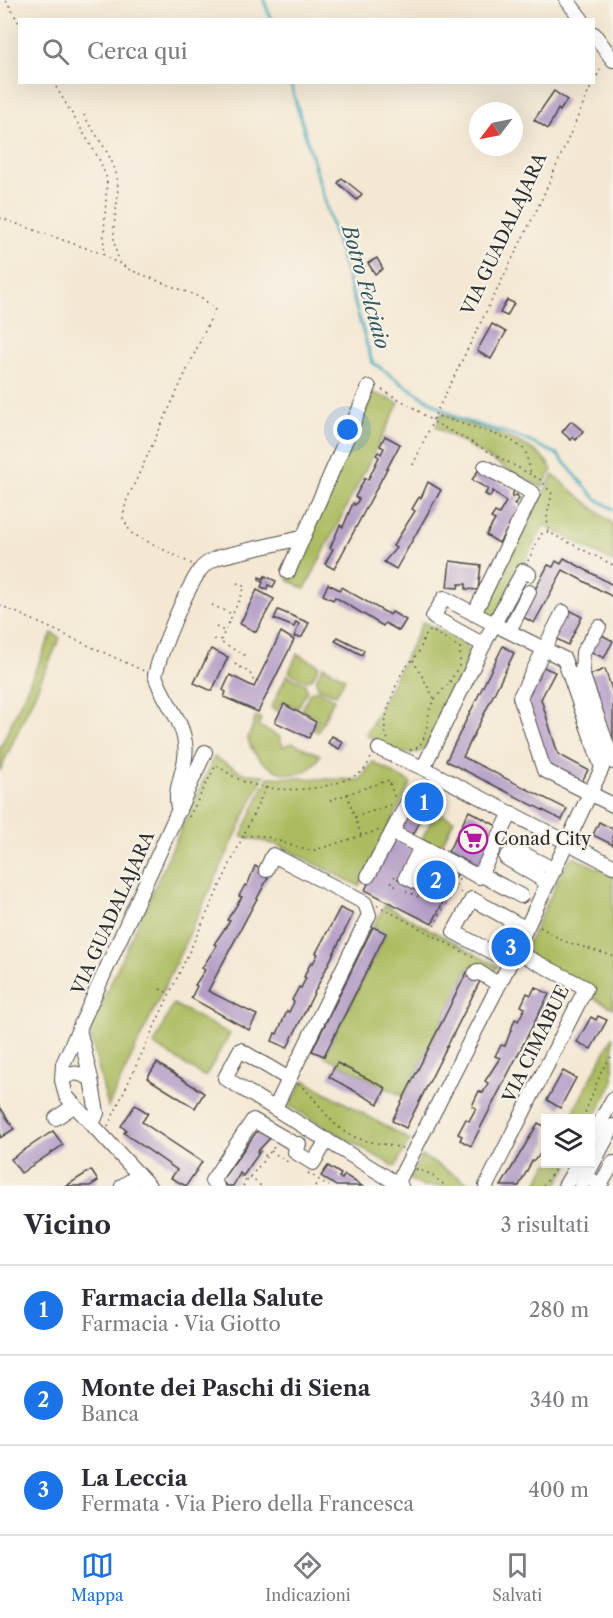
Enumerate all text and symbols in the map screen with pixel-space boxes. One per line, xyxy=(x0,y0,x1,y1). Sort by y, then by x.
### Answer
search box xyxy=(18,18,595,84)
icon: search xyxy=(39,35,72,68)
text: Cerca qui xyxy=(87,38,188,65)
north arrow xyxy=(469,102,523,156)
street label: VIA GUADALAJARA xyxy=(456,149,552,320)
water label: Botro Felciaio xyxy=(336,220,395,352)
your location xyxy=(333,415,362,444)
pin: 1 xyxy=(404,780,444,824)
supermarket icon: Conad City xyxy=(457,823,489,855)
street label: VIA GUADALAJARA xyxy=(67,827,159,999)
place label: Conad City xyxy=(494,828,592,850)
pin: 2 xyxy=(416,858,456,902)
pin: 3 xyxy=(492,924,530,970)
street label: VIA CIMABUE xyxy=(498,982,574,1107)
map controls xyxy=(541,1114,595,1168)
button: layers xyxy=(541,1114,595,1168)
text: Vicino xyxy=(24,1209,111,1241)
text: 3 risultati xyxy=(500,1213,589,1237)
text: Farmacia della Salute xyxy=(81,1285,323,1312)
text: 1 xyxy=(39,1298,48,1322)
text: 280 m xyxy=(529,1298,589,1322)
text: Farmacia · Via Giotto xyxy=(81,1312,281,1336)
text: Monte dei Paschi di Siena xyxy=(81,1375,371,1402)
text: 2 xyxy=(38,1388,49,1412)
text: 340 m xyxy=(530,1388,589,1412)
text: Banca xyxy=(81,1402,139,1426)
text: La Leccia xyxy=(81,1465,187,1492)
text: 3 xyxy=(38,1478,49,1502)
text: 400 m xyxy=(528,1478,589,1502)
text: Fermata · Via Piero della Francesca xyxy=(81,1492,414,1516)
tab: Mappa xyxy=(71,1549,124,1605)
tab: Indicazioni xyxy=(265,1549,351,1605)
tab: Salvati xyxy=(492,1549,542,1605)

